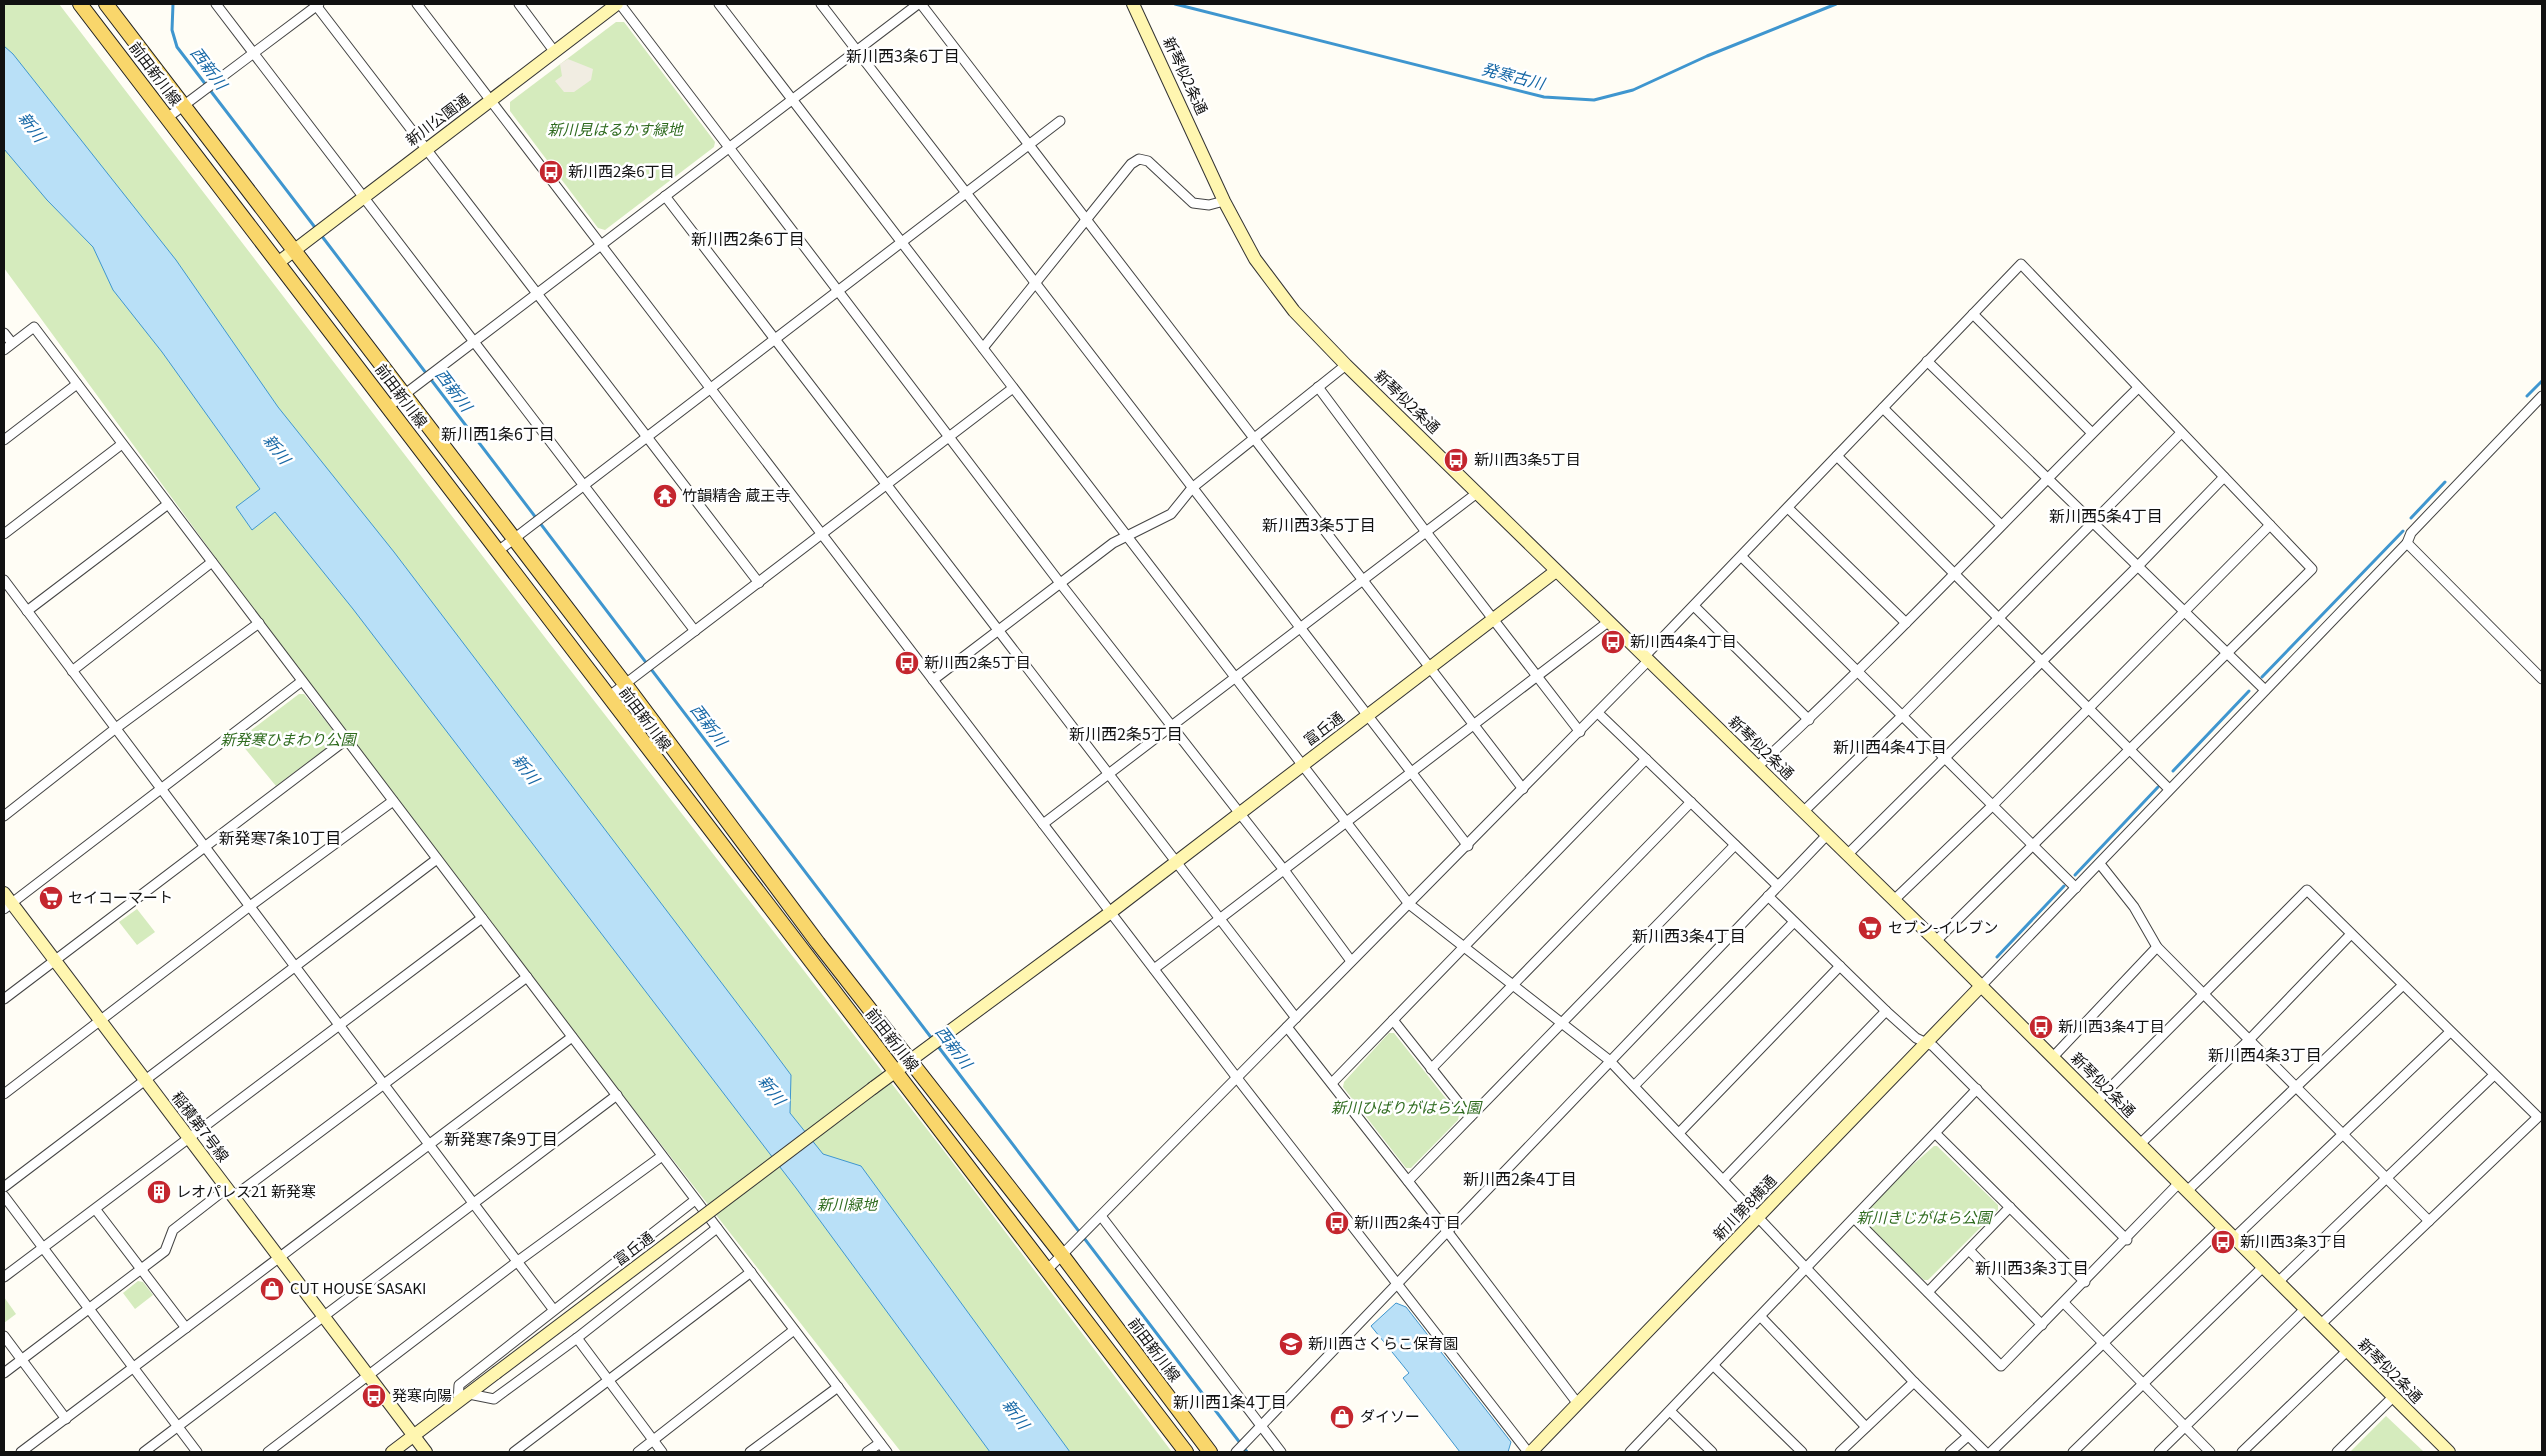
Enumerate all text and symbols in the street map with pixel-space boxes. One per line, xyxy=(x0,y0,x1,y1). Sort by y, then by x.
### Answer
street label: 新琴似2条通 xyxy=(1159,33,1213,118)
street label: 前田新川線 xyxy=(125,37,187,109)
water label: 西新川 xyxy=(186,41,235,95)
district label: 新川西3条6丁目 xyxy=(846,43,960,67)
water label: 発寒古川 xyxy=(1479,56,1549,95)
street label: 新川公園通 xyxy=(401,88,473,150)
water label: 新川 xyxy=(14,106,53,148)
park label: 新川見はるかす緑地 xyxy=(547,118,684,139)
bus stop icon: 新川西2条6丁目 xyxy=(538,159,564,185)
place label: 新川西2条6丁目 xyxy=(568,160,675,181)
district label: 新川西2条6丁目 xyxy=(691,226,805,250)
street label: 前田新川線 xyxy=(371,359,433,431)
water label: 西新川 xyxy=(431,363,480,417)
street label: 新琴似2条通 xyxy=(1371,364,1445,437)
district label: 新川西1条6丁目 xyxy=(441,421,555,445)
water label: 新川 xyxy=(258,428,298,470)
bus stop icon: 新川西3条5丁目 xyxy=(1443,447,1469,473)
place label: 新川西3条5丁目 xyxy=(1474,448,1581,469)
temple icon: 竹韻精舎 蔵王寺 xyxy=(652,483,678,509)
place label: 竹韻精舎 蔵王寺 xyxy=(682,484,790,505)
district label: 新川西5条4丁目 xyxy=(2049,503,2163,527)
district label: 新川西3条5丁目 xyxy=(1262,512,1376,536)
bus stop icon: 新川西4条4丁目 xyxy=(1600,629,1626,655)
place label: 新川西4条4丁目 xyxy=(1630,630,1737,651)
bus stop icon: 新川西2条5丁目 xyxy=(894,650,920,676)
place label: 新川西2条5丁目 xyxy=(924,651,1031,672)
street label: 前田新川線 xyxy=(615,682,677,754)
water label: 西新川 xyxy=(686,698,735,752)
street label: 富丘通 xyxy=(1299,706,1347,750)
street label: 新琴似2条通 xyxy=(1725,710,1799,783)
district label: 新川西2条5丁目 xyxy=(1069,721,1183,745)
park label: 新発寒ひまわり公園 xyxy=(220,728,357,749)
district label: 新川西4条4丁目 xyxy=(1833,734,1947,758)
water label: 新川 xyxy=(507,748,547,790)
district label: 新発寒7条10丁目 xyxy=(219,825,341,849)
supermarket icon: セイコーマート xyxy=(38,885,64,911)
place label: セイコーマート xyxy=(68,886,173,907)
supermarket icon: セブン-イレブン xyxy=(1857,915,1883,941)
place label: セブン-イレブン xyxy=(1888,916,1998,937)
district label: 新川西3条4丁目 xyxy=(1632,923,1746,947)
street label: 前田新川線 xyxy=(862,1003,925,1075)
bus stop icon: 新川西3条4丁目 xyxy=(2028,1014,2054,1040)
place label: 新川西3条4丁目 xyxy=(2058,1015,2165,1036)
water label: 西新川 xyxy=(931,1020,980,1074)
district label: 新川西4条3丁目 xyxy=(2208,1042,2322,1066)
street label: 新琴似2条通 xyxy=(2067,1047,2141,1121)
water label: 新川 xyxy=(754,1069,793,1111)
street label: 稲積第7号線 xyxy=(168,1087,235,1166)
park label: 新川ひばりがはら公園 xyxy=(1331,1096,1483,1117)
district label: 新発寒7条9丁目 xyxy=(444,1126,558,1150)
district label: 新川西2条4丁目 xyxy=(1463,1166,1577,1190)
street label: 新川第8横通 xyxy=(1707,1170,1780,1244)
building icon: レオパレス21 新発寒 xyxy=(146,1179,172,1205)
place label: レオパレス21 新発寒 xyxy=(176,1180,316,1201)
park label: 新川緑地 xyxy=(817,1193,879,1214)
park label: 新川きじがはら公園 xyxy=(1856,1206,1993,1227)
bus stop icon: 新川西2条4丁目 xyxy=(1324,1210,1350,1236)
place label: 新川西2条4丁目 xyxy=(1354,1211,1461,1232)
street label: 富丘通 xyxy=(609,1226,657,1270)
bus stop icon: 新川西3条3丁目 xyxy=(2210,1229,2236,1255)
place label: 新川西3条3丁目 xyxy=(2240,1230,2347,1251)
district label: 新川西3条3丁目 xyxy=(1975,1255,2089,1279)
shop icon: CUT HOUSE SASAKI xyxy=(259,1276,285,1302)
place label: CUT HOUSE SASAKI xyxy=(290,1277,426,1298)
street label: 前田新川線 xyxy=(1124,1313,1186,1385)
school or university icon: 新川西さくらこ保育園 xyxy=(1278,1331,1304,1357)
place label: 新川西さくらこ保育園 xyxy=(1308,1332,1458,1353)
street label: 新琴似2条通 xyxy=(2354,1333,2428,1407)
bus stop icon: 発寒向陽 xyxy=(361,1383,387,1409)
place label: 発寒向陽 xyxy=(392,1384,452,1405)
district label: 新川西1条4丁目 xyxy=(1173,1389,1287,1413)
water label: 新川 xyxy=(998,1393,1037,1435)
shop icon: ダイソー xyxy=(1329,1404,1355,1430)
place label: ダイソー xyxy=(1360,1405,1420,1426)

